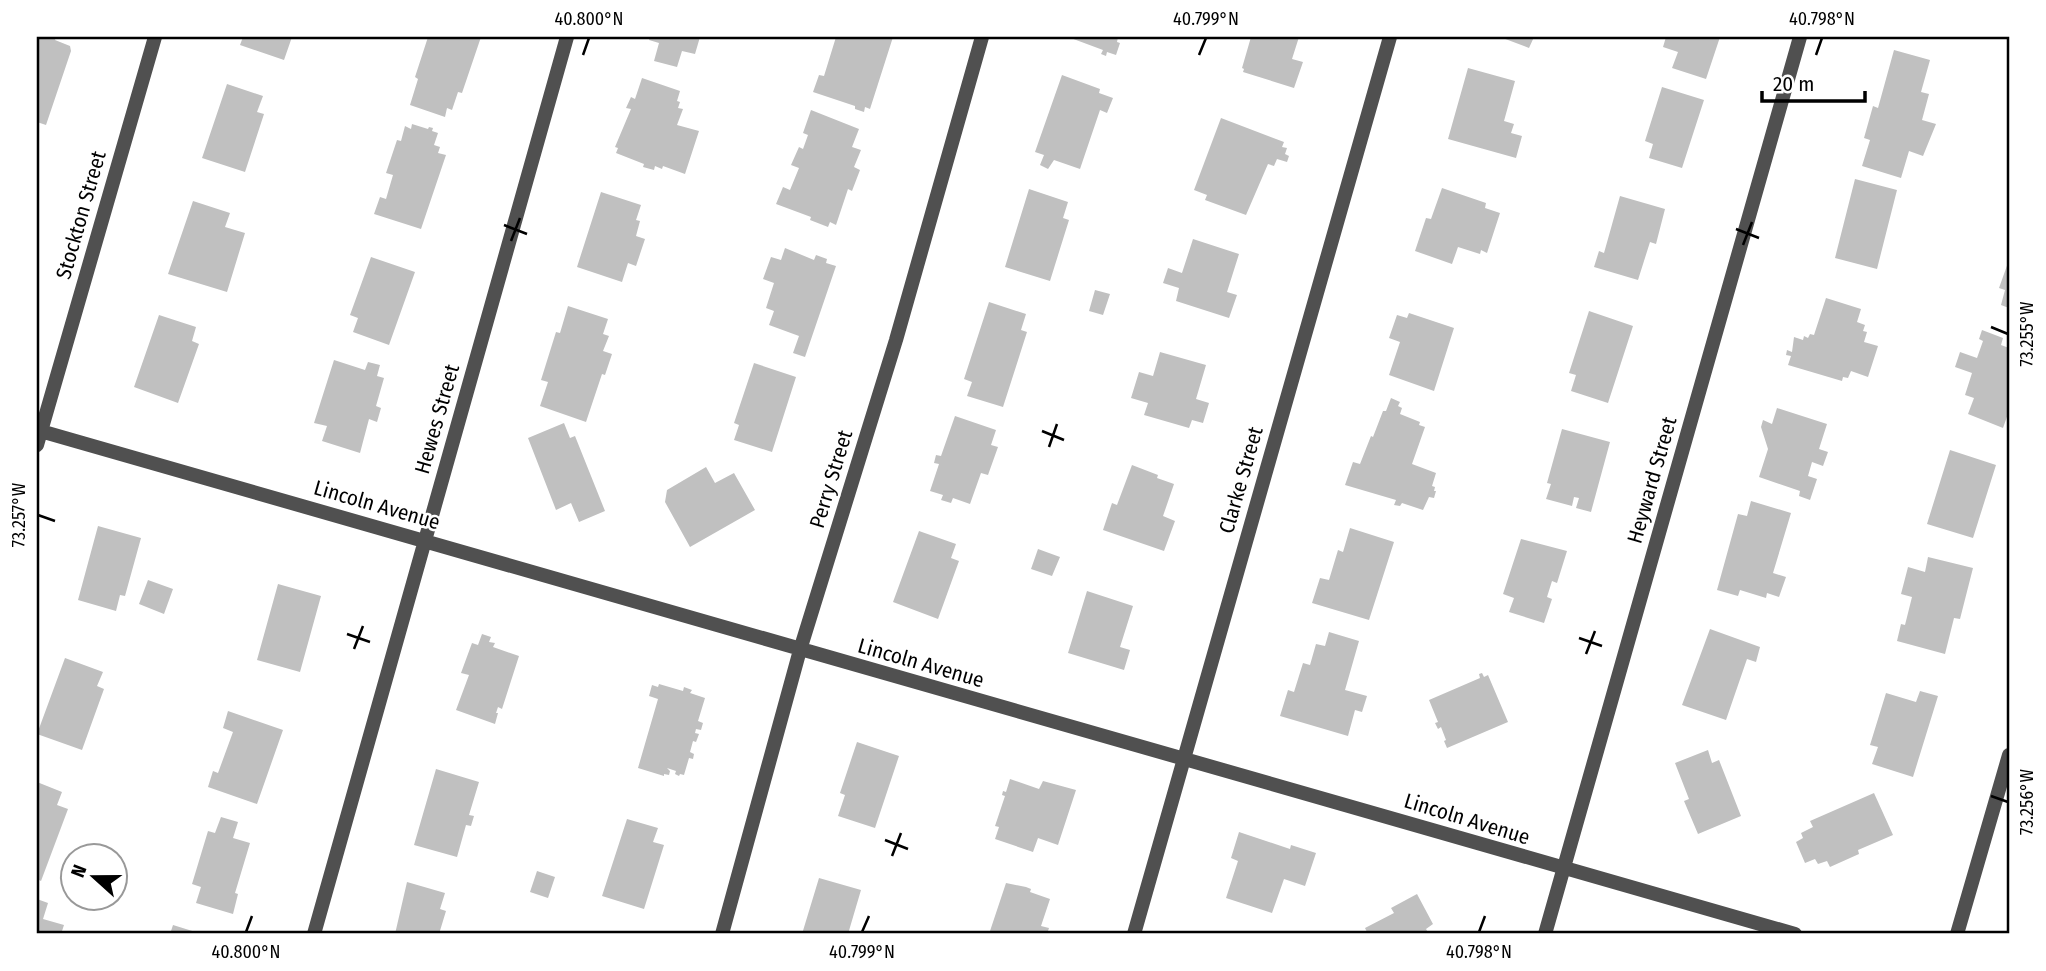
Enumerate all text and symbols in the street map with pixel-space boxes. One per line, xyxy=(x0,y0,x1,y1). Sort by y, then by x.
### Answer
text: 40.800°N xyxy=(554,8,624,30)
text: 40.799°N xyxy=(1173,8,1239,30)
text: 40.798°N xyxy=(1789,8,1855,30)
scale bar xyxy=(1762,60,1866,104)
text: 20 m xyxy=(1773,71,1814,97)
street label: Stockton Street xyxy=(50,148,112,282)
text: 73.255°W xyxy=(2016,301,2038,367)
street label: Hewes Street xyxy=(409,361,465,477)
street label: Heyward Street xyxy=(1621,413,1683,546)
street label: Clarke Street xyxy=(1213,423,1269,536)
street label: Perry Street xyxy=(804,427,858,531)
street label: Lincoln Avenue xyxy=(311,475,443,535)
text: 73.257°W xyxy=(8,482,30,547)
street label: Lincoln Avenue xyxy=(855,633,987,693)
text: 73.256°W xyxy=(2016,769,2038,835)
street label: Lincoln Avenue xyxy=(1401,788,1533,850)
north arrow xyxy=(60,842,130,912)
text: N xyxy=(66,862,91,881)
text: 40.800°N xyxy=(211,941,281,963)
text: 40.799°N xyxy=(829,941,895,963)
text: 40.798°N xyxy=(1446,941,1512,963)

